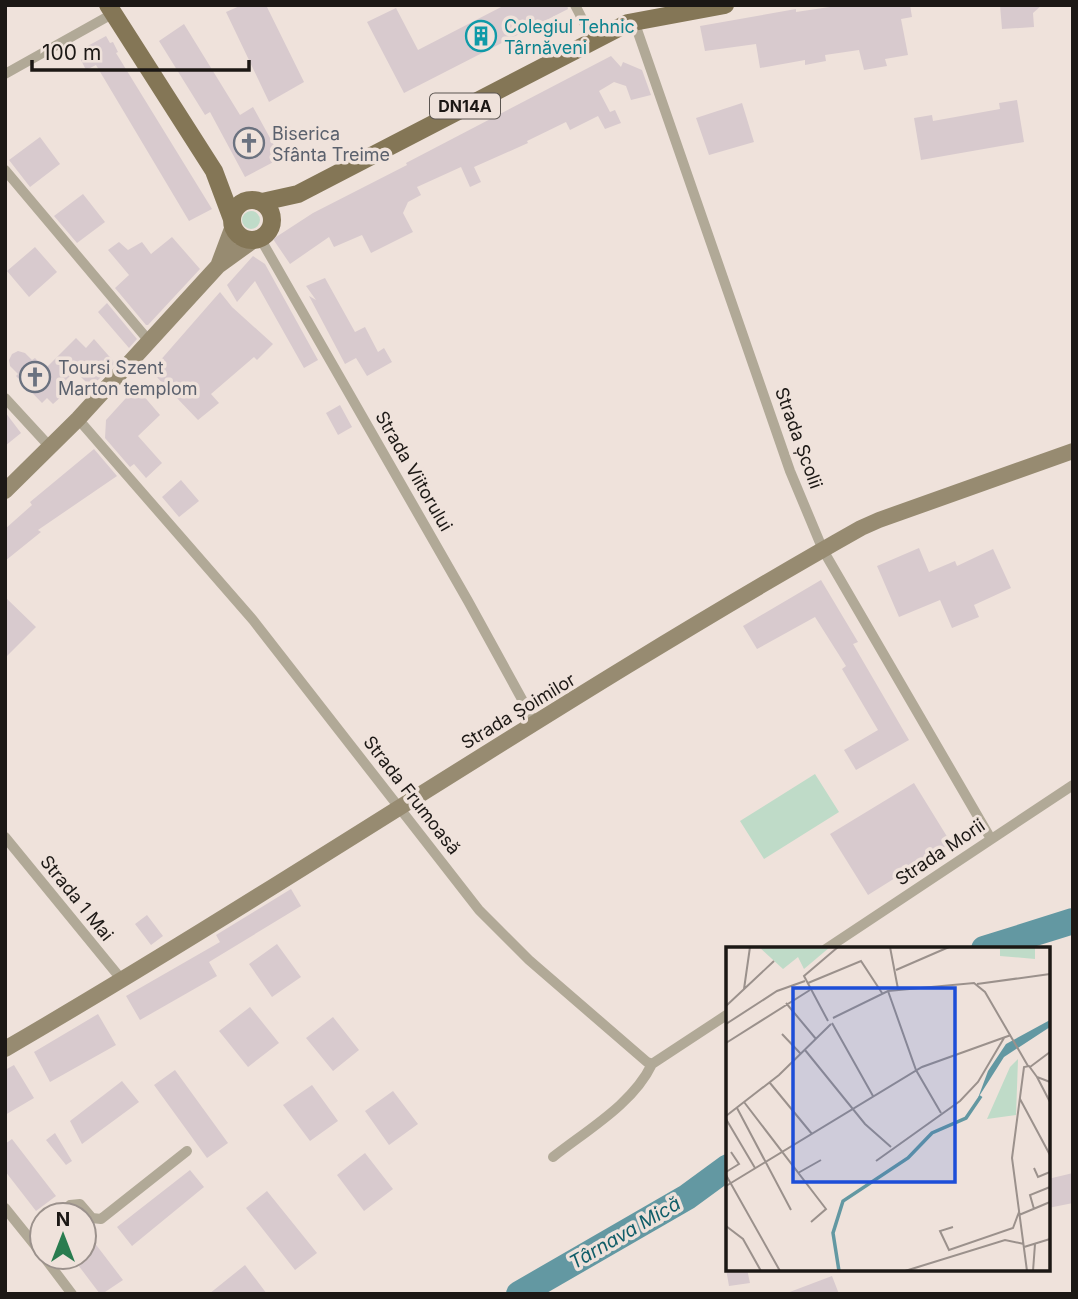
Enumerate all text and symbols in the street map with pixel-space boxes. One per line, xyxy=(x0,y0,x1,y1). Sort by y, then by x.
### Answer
place label: Colegiul Tehnic Târnăveni xyxy=(504,16,635,58)
building icon: Colegiul Tehnic Târnăveni xyxy=(464,19,498,53)
scale bar xyxy=(32,28,248,72)
text: 100 m xyxy=(42,40,101,65)
road number: DN14A xyxy=(430,94,500,118)
place label: Biserica Sfânta Treime xyxy=(272,123,390,165)
church icon: Biserica Sfânta Treime xyxy=(232,126,266,160)
place label: Toursi Szent Marton templom xyxy=(58,357,198,399)
church icon: Toursi Szent Marton templom xyxy=(18,360,52,394)
street label: Strada Școlii xyxy=(770,385,827,492)
street label: Strada Viitorului xyxy=(371,407,457,535)
street label: Strada Șoimilor xyxy=(457,669,580,754)
street label: Strada Frumoasă xyxy=(359,732,465,858)
street label: Strada Morii xyxy=(891,814,989,890)
street label: Strada 1 Mai xyxy=(36,851,118,945)
inset map xyxy=(726,947,1050,1271)
water label: Târnava Mică xyxy=(565,1192,685,1274)
north arrow xyxy=(28,1201,98,1271)
text: N xyxy=(56,1208,70,1231)

